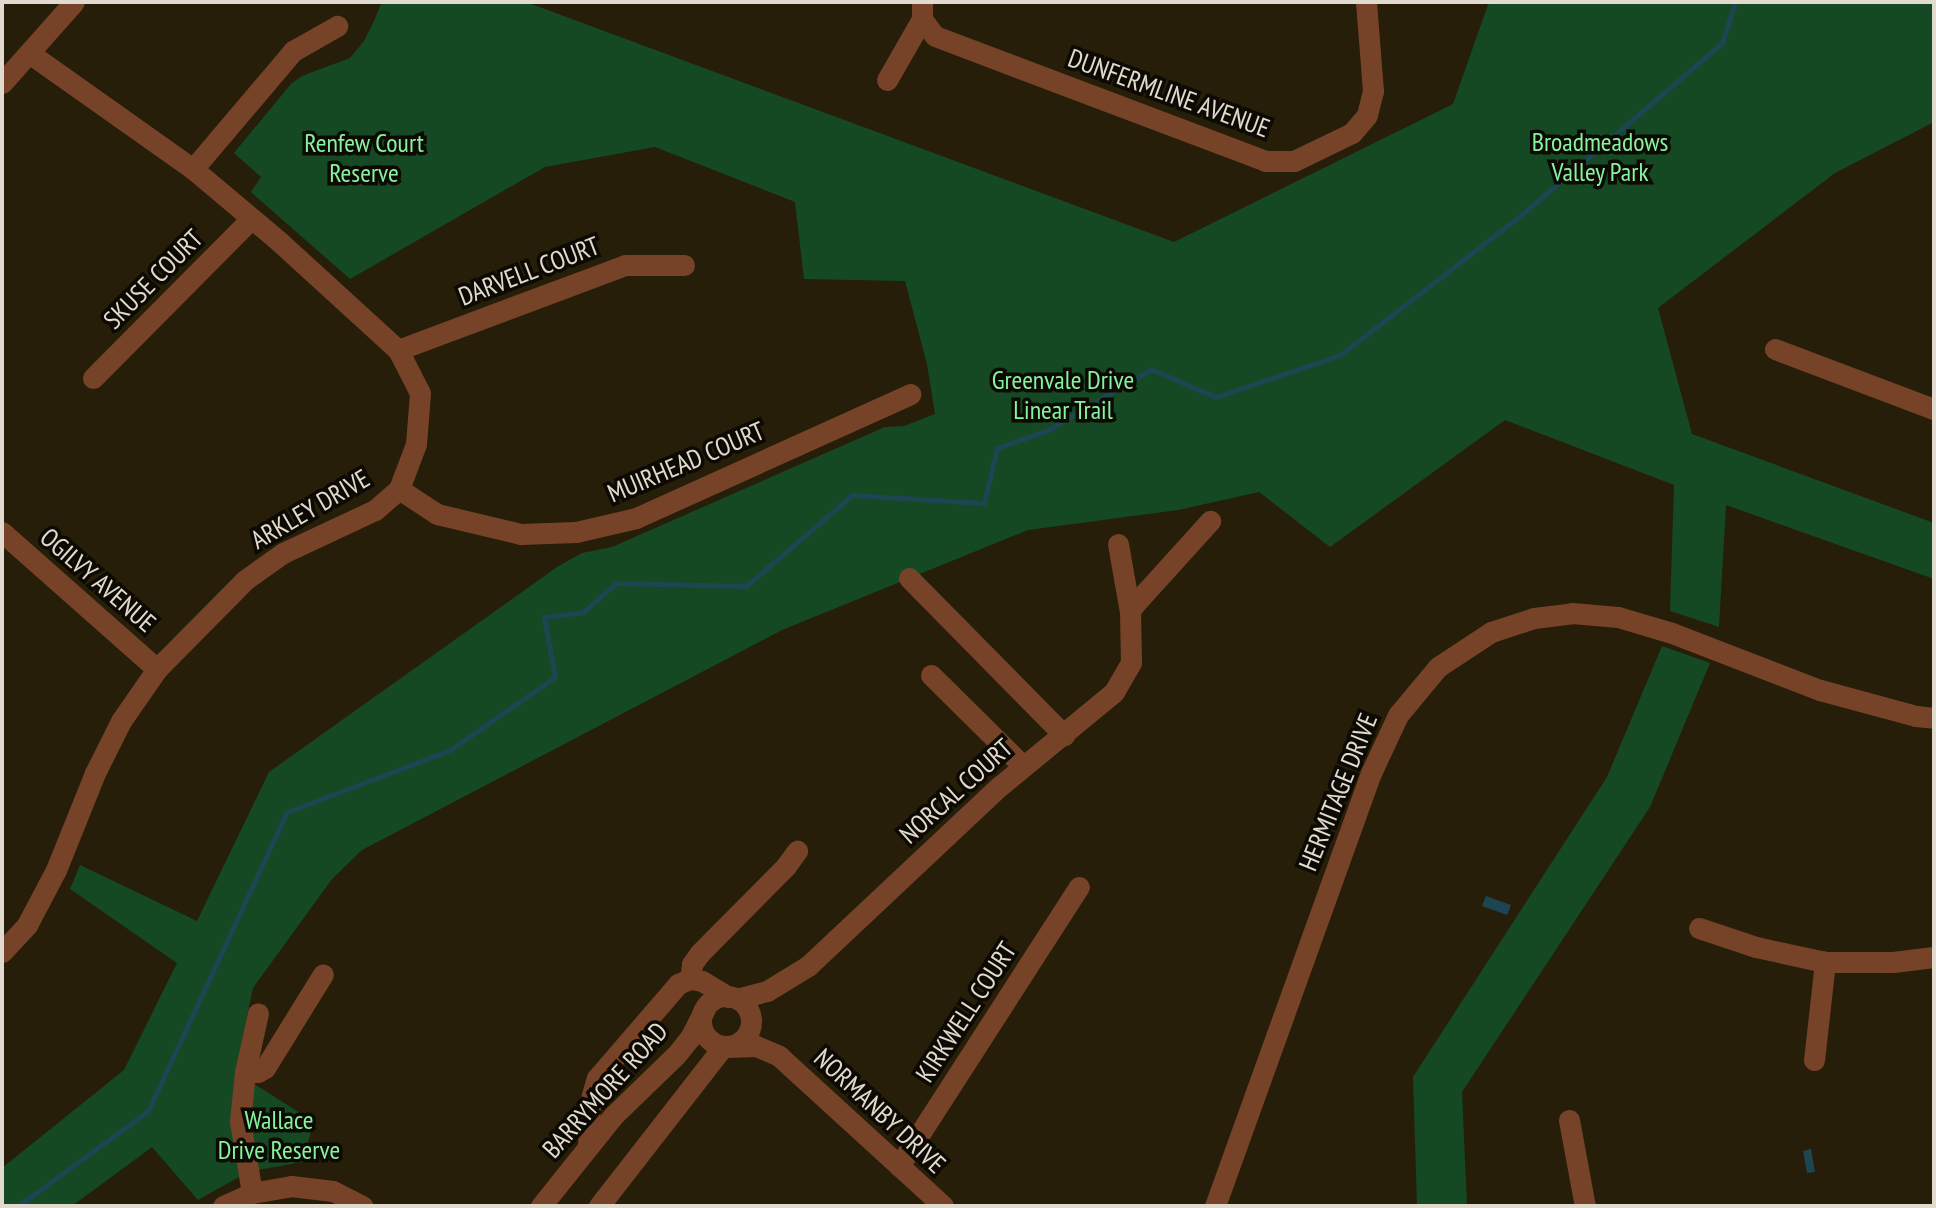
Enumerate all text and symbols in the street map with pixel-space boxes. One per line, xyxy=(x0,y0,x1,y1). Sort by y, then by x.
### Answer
street label: DUNFERMLINE AVENUE xyxy=(1064,42,1274,144)
park label: Broadmeadows Valley Park xyxy=(1532,126,1668,188)
park label: Renfew Court Reserve xyxy=(304,127,424,188)
street label: SKUSE COURT xyxy=(97,223,209,335)
street label: DARVELL COURT xyxy=(454,230,604,312)
park label: Greenvale Drive Linear Trail xyxy=(992,364,1134,426)
street label: MUIRHEAD COURT xyxy=(603,415,769,509)
street label: ARKLEY DRIVE xyxy=(245,462,375,556)
street label: OGILVY AVENUE xyxy=(33,521,163,639)
street label: HERMITAGE DRIVE xyxy=(1292,709,1384,875)
street label: NORCAL COURT xyxy=(893,732,1019,850)
street label: KIRKWELL COURT xyxy=(909,936,1023,1088)
street label: BARRYMORE ROAD xyxy=(536,1016,674,1164)
street label: NORMANBY DRIVE xyxy=(808,1042,952,1180)
park label: Wallace Drive Reserve xyxy=(218,1104,340,1166)

